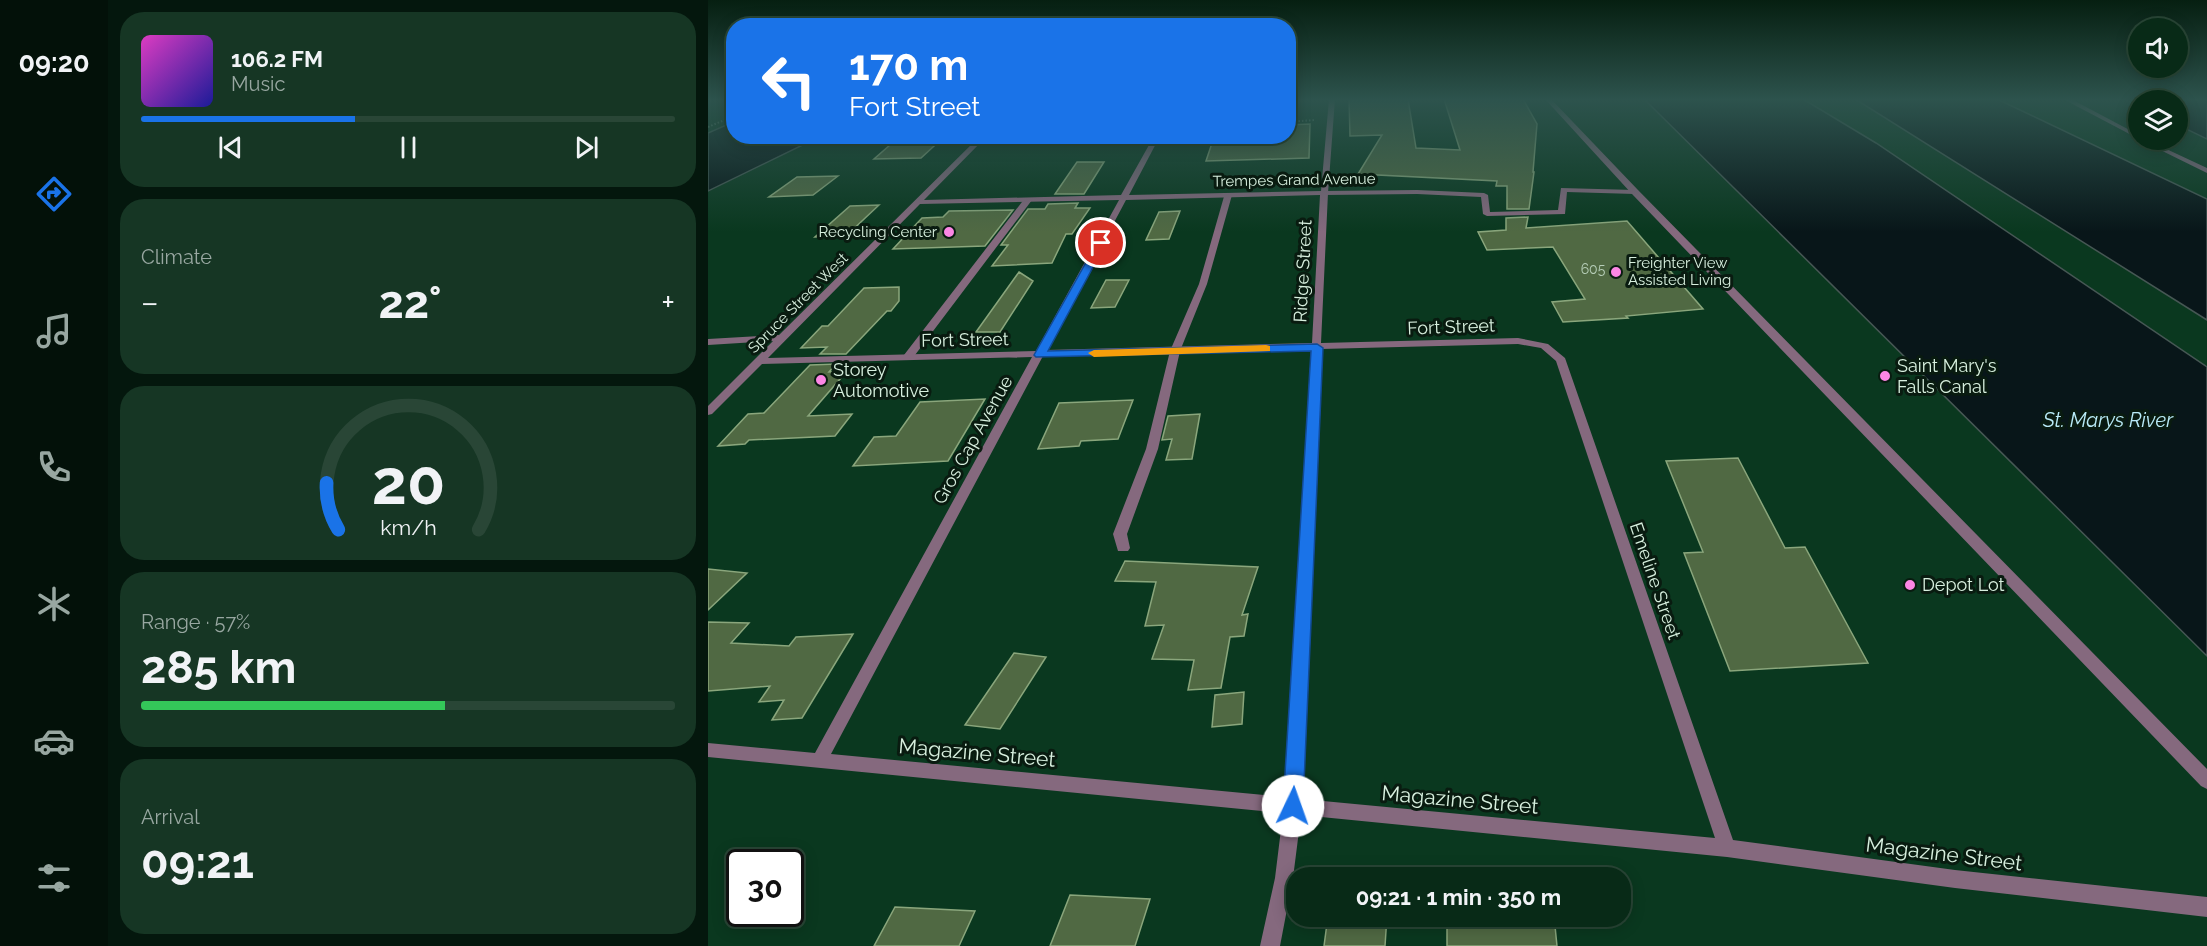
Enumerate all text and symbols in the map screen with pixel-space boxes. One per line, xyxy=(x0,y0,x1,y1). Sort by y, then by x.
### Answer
map controls xyxy=(2128,18,2188,150)
button: sound xyxy=(2128,18,2188,78)
text: 170 m xyxy=(849,41,968,90)
icon: left xyxy=(750,42,828,120)
text: 106.2 FM xyxy=(231,46,323,72)
text: 09:20 xyxy=(19,47,89,78)
text: Music xyxy=(231,72,285,96)
button: layers xyxy=(2128,90,2188,150)
text: Fort Street xyxy=(849,91,980,122)
icon: previous xyxy=(214,131,247,164)
icon: pause xyxy=(392,131,425,164)
icon: next xyxy=(570,131,603,164)
street label: Trempes Grand Avenue xyxy=(1212,170,1376,190)
icon: directions xyxy=(33,173,75,215)
pin xyxy=(1075,217,1126,268)
street label: Ridge Street xyxy=(1289,219,1316,323)
place label: Recycling Center xyxy=(819,223,938,241)
marker: Recycling Center xyxy=(942,225,956,239)
icon: arrive xyxy=(1084,226,1117,259)
text: Climate xyxy=(141,245,212,269)
street label: Spruce Street West xyxy=(744,249,852,357)
place label: Freighter View Assisted Living xyxy=(1628,254,1731,289)
house number: 605 xyxy=(1581,261,1606,277)
marker: Freighter View Assisted Living xyxy=(1609,265,1623,279)
text: 22° xyxy=(378,276,442,329)
text: − xyxy=(141,283,159,322)
text: + xyxy=(661,283,675,322)
icon: music xyxy=(33,310,75,352)
street label: Fort Street xyxy=(1407,314,1495,339)
street label: Fort Street xyxy=(921,328,1009,351)
place label: Saint Mary's Falls Canal xyxy=(1897,355,1997,397)
place label: Storey Automotive xyxy=(833,359,930,401)
marker: Saint Mary's Falls Canal xyxy=(1878,369,1892,383)
street label: Gros Cap Avenue xyxy=(929,372,1017,508)
marker: Storey Automotive xyxy=(814,373,828,387)
water label: St. Marys River xyxy=(2042,408,2174,432)
text: 20 xyxy=(371,445,445,519)
icon: phone xyxy=(33,446,75,488)
text: km/h xyxy=(380,515,436,540)
street label: Emeline Street xyxy=(1626,520,1685,642)
place label: Depot Lot xyxy=(1922,574,2005,595)
marker: Depot Lot xyxy=(1903,578,1917,592)
icon: climate xyxy=(33,583,75,625)
text: Range · 57% xyxy=(141,610,250,634)
text: 285 km xyxy=(141,641,296,694)
icon: car xyxy=(33,720,75,762)
street label: Magazine Street xyxy=(898,733,1056,772)
position arrow xyxy=(1261,774,1325,838)
street label: Magazine Street xyxy=(1381,780,1539,819)
text: Arrival xyxy=(141,805,200,829)
street label: Magazine Street xyxy=(1865,832,2024,875)
text: 09:21 xyxy=(141,836,254,889)
speed limit sign: 30 xyxy=(726,849,804,927)
icon: filters xyxy=(33,857,75,899)
text: 09:21 · 1 min · 350 m xyxy=(1356,884,1561,910)

